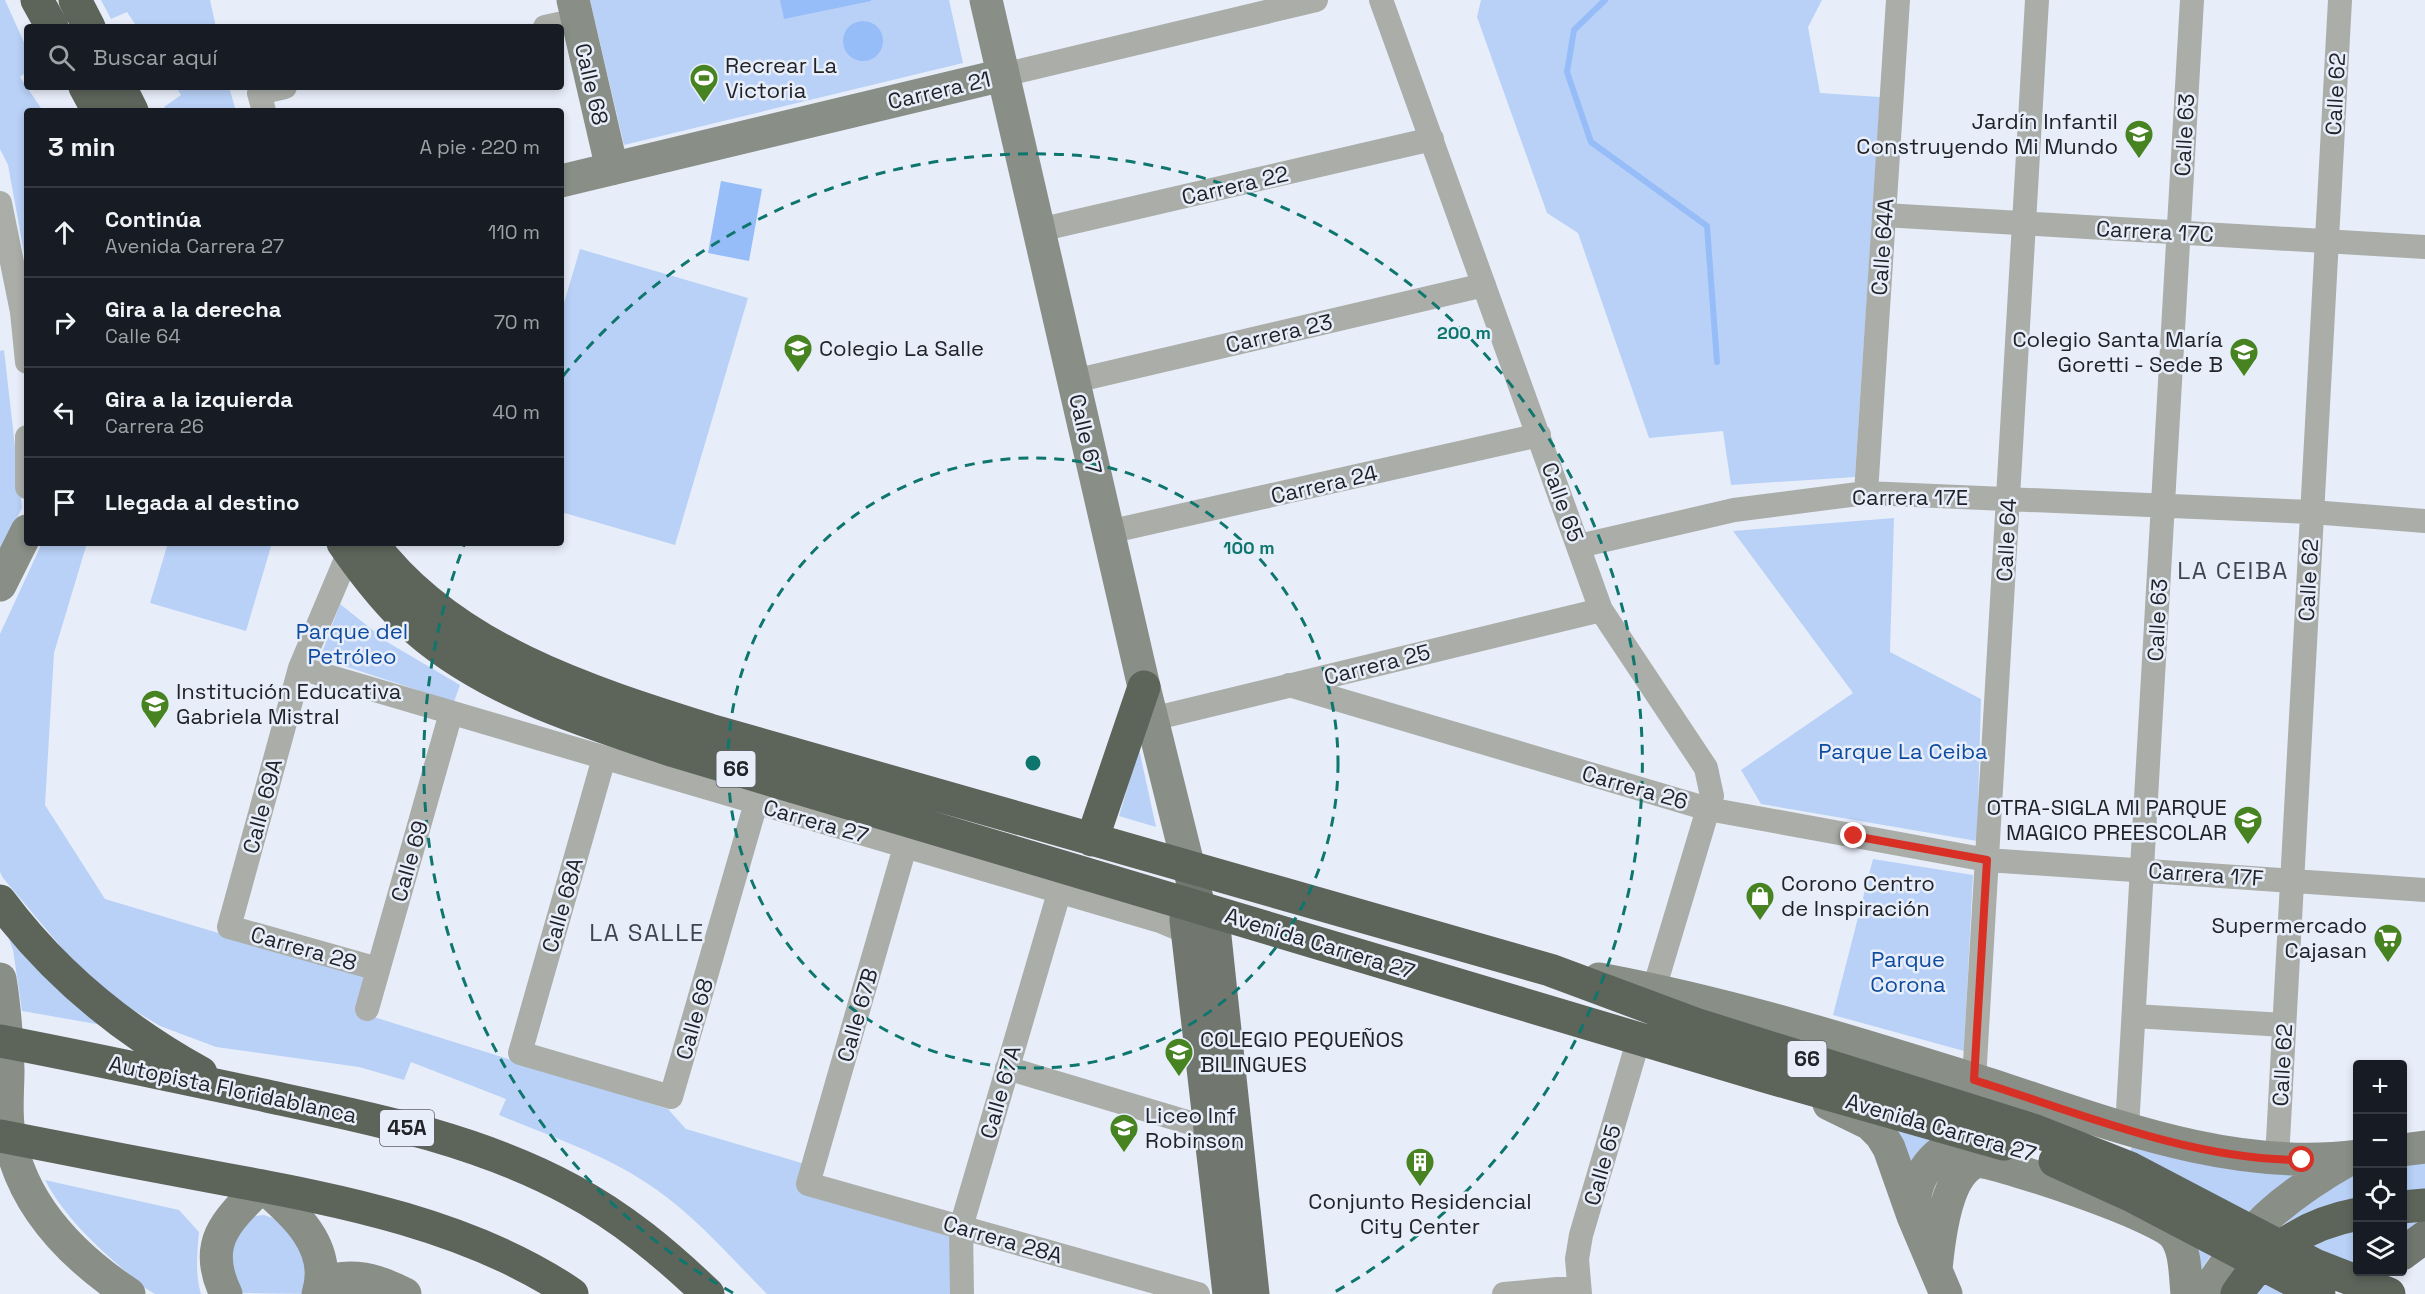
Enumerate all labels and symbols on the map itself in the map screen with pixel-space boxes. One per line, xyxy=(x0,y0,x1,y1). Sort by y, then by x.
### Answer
street label: Calle 68 xyxy=(569,40,615,128)
place label: Recrear La Victoria xyxy=(725,51,838,104)
street label: Calle 62 xyxy=(2319,52,2351,136)
sports icon: Recrear La Victoria xyxy=(688,62,720,104)
street label: Carrera 21 xyxy=(885,65,993,115)
street label: Calle 63 xyxy=(2168,93,2200,177)
place label: Jardín Infantil Construyendo Mi Mundo xyxy=(1856,107,2118,160)
school or university icon: Jardín Infantil Construyendo Mi Mundo xyxy=(2123,118,2155,160)
street label: Carrera 22 xyxy=(1179,159,1291,211)
street label: Calle 64A xyxy=(1865,197,1899,297)
street label: Carrera 17C xyxy=(2095,214,2215,248)
street label: Carrera 23 xyxy=(1223,307,1335,359)
text: 200 m xyxy=(1437,321,1491,344)
place label: Colegio Santa María Goretti - Sede B xyxy=(2012,325,2223,378)
school or university icon: Colegio La Salle xyxy=(782,332,814,374)
place label: Colegio La Salle xyxy=(819,334,984,362)
school or university icon: Colegio Santa María Goretti - Sede B xyxy=(2228,336,2260,378)
street label: Calle 67 xyxy=(1063,391,1109,477)
street label: Carrera 24 xyxy=(1268,458,1380,510)
street label: Calle 65 xyxy=(1536,458,1590,546)
street label: Carrera 17E xyxy=(1852,483,1968,511)
street label: Calle 64 xyxy=(1990,497,2022,582)
text: 100 m xyxy=(1223,536,1275,559)
street label: Calle 62 xyxy=(2292,538,2324,622)
district label: LA CEIBA xyxy=(2177,555,2289,586)
street label: Calle 63 xyxy=(2141,578,2173,662)
park label: Parque del Petróleo xyxy=(296,617,408,670)
street label: Carrera 25 xyxy=(1321,637,1433,691)
place label: Institución Educativa Gabriela Mistral xyxy=(176,677,402,730)
school or university icon: Institución Educativa Gabriela Mistral xyxy=(139,688,171,730)
park label: Parque La Ceiba xyxy=(1818,737,1988,765)
road number: 66 xyxy=(716,751,756,787)
centre of rings xyxy=(1023,753,1043,773)
street label: Calle 69A xyxy=(236,755,288,856)
street label: Carrera 26 xyxy=(1579,759,1691,815)
street label: Carrera 27 xyxy=(760,793,872,849)
place label: OTRA-SIGLA MI PARQUE MAGICO PREESCOLAR xyxy=(1986,793,2227,846)
school or university icon: OTRA-SIGLA MI PARQUE MAGICO PREESCOLAR xyxy=(2232,804,2264,846)
street label: Calle 69 xyxy=(384,817,434,905)
route end xyxy=(1840,822,1866,848)
street label: Calle 68A xyxy=(535,854,589,956)
street label: Carrera 17F xyxy=(2147,856,2265,892)
place label: Corono Centro de Inspiración xyxy=(1781,869,1935,922)
shop icon: Corono Centro de Inspiración xyxy=(1744,880,1776,922)
street label: Avenida Carrera 27 xyxy=(1222,901,1418,985)
place label: Supermercado Cajasan xyxy=(2211,911,2367,964)
district label: LA SALLE xyxy=(589,917,705,948)
street label: Carrera 28 xyxy=(248,919,360,977)
supermarket icon: Supermercado Cajasan xyxy=(2372,922,2404,964)
park label: Parque Corona xyxy=(1870,945,1946,998)
street label: Calle 67B xyxy=(830,965,884,1065)
street label: Calle 68 xyxy=(669,975,719,1063)
street label: Calle 62 xyxy=(2266,1023,2298,1107)
place label: COLEGIO PEQUEÑOS BILINGUES xyxy=(1200,1025,1404,1078)
school or university icon: COLEGIO PEQUEÑOS BILINGUES xyxy=(1163,1036,1195,1078)
road number: 66 xyxy=(1788,1041,1826,1077)
street label: Calle 67A xyxy=(973,1042,1027,1142)
street label: Autopista Floridablanca xyxy=(106,1049,360,1129)
street label: Avenida Carrera 27 xyxy=(1842,1086,2040,1168)
place label: Liceo Inf Robinson xyxy=(1145,1101,1244,1154)
road number: 45A xyxy=(380,1110,434,1146)
school or university icon: Liceo Inf Robinson xyxy=(1108,1112,1140,1154)
street label: Calle 65 xyxy=(1577,1121,1627,1209)
building icon: Conjunto Residencial City Center xyxy=(1404,1146,1436,1188)
route start xyxy=(2288,1146,2314,1172)
place label: Conjunto Residencial City Center xyxy=(1308,1187,1532,1240)
street label: Carrera 28A xyxy=(940,1209,1066,1269)

